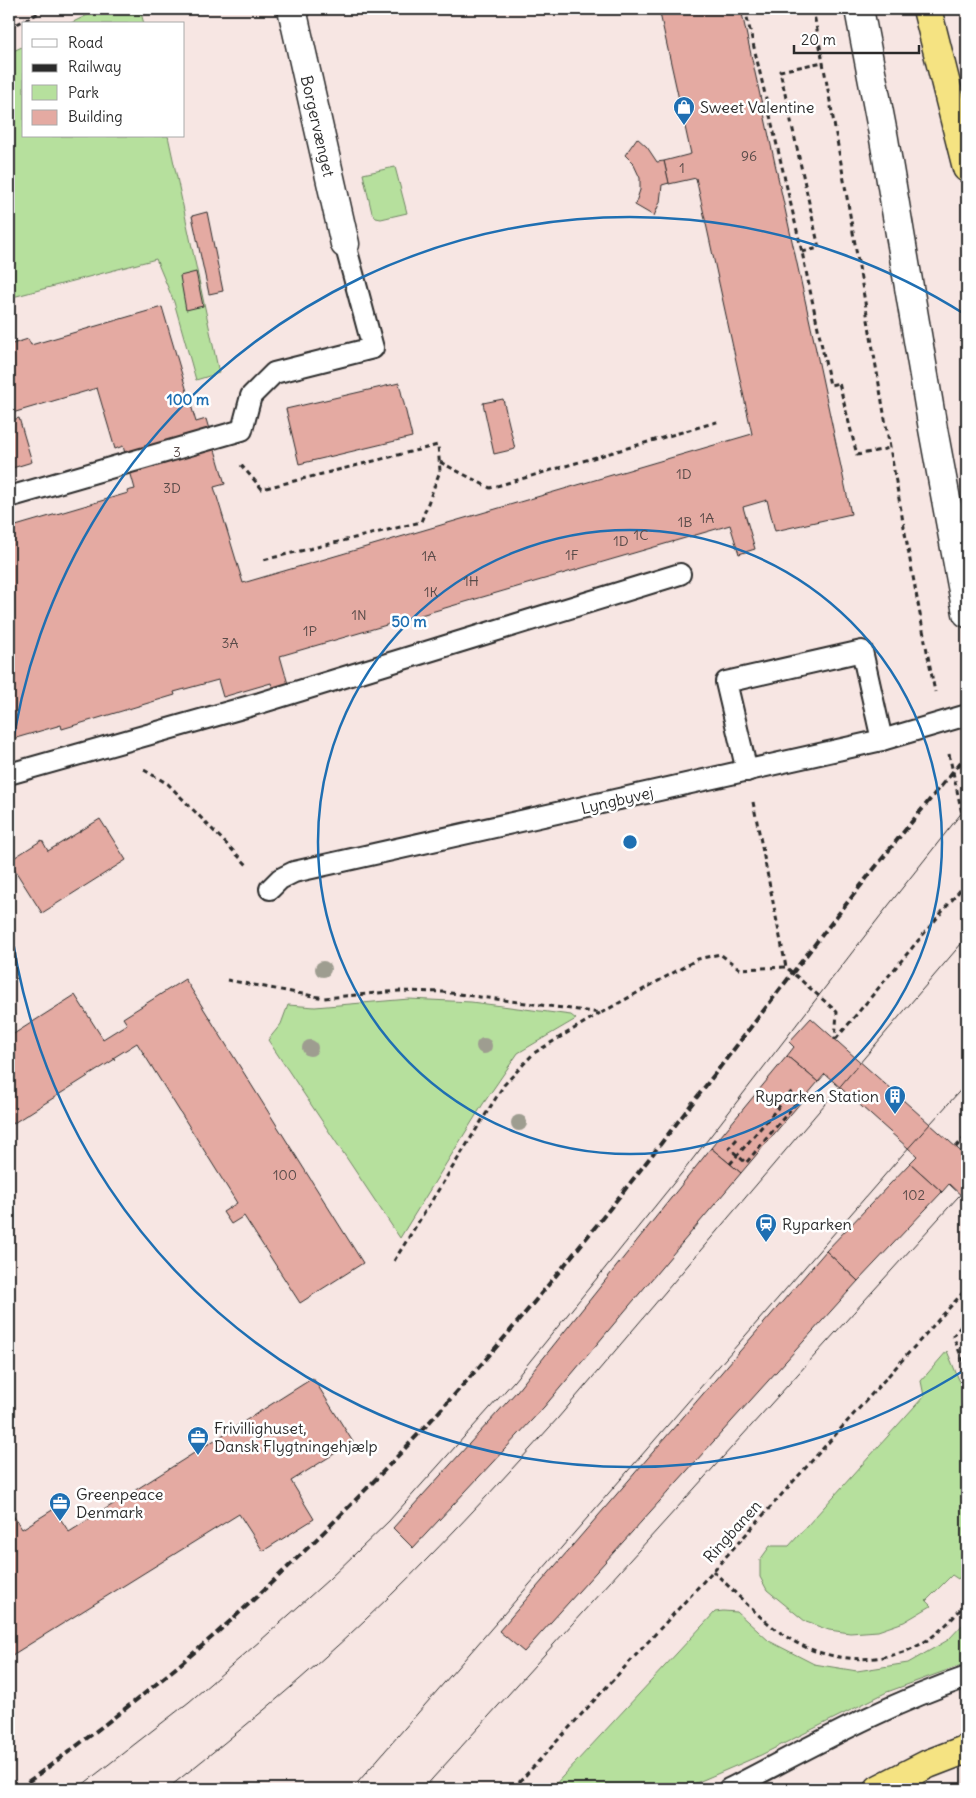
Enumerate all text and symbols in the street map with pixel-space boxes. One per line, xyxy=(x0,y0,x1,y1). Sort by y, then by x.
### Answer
legend xyxy=(22,22,185,138)
scale bar xyxy=(794,22,918,54)
text: 20 m xyxy=(801,30,836,49)
text: Road xyxy=(68,33,103,52)
text: Railway xyxy=(68,57,122,76)
street label: Borgervænget xyxy=(297,73,339,179)
text: Park xyxy=(68,83,99,102)
shop icon: Sweet Valentine xyxy=(672,95,696,126)
place label: Sweet Valentine xyxy=(700,97,814,117)
text: Building xyxy=(68,107,123,126)
house number: 96 xyxy=(741,147,757,165)
house number: 1 xyxy=(679,159,685,177)
text: 100 m xyxy=(167,390,209,409)
house number: 3 xyxy=(173,443,181,461)
house number: 1D xyxy=(676,465,692,483)
house number: 3D xyxy=(163,479,181,497)
house number: 1A xyxy=(700,509,714,527)
house number: 1B xyxy=(678,513,692,531)
house number: 1C xyxy=(634,526,648,544)
house number: 1D xyxy=(613,532,629,550)
house number: 1F xyxy=(565,546,579,564)
house number: 1A xyxy=(422,547,436,565)
house number: 1H xyxy=(463,572,479,590)
house number: 1K xyxy=(424,583,438,601)
house number: 1N xyxy=(351,606,367,624)
text: 50 m xyxy=(391,612,427,631)
house number: 1P xyxy=(303,622,317,640)
house number: 3A xyxy=(222,634,238,652)
street label: Lyngbyvej xyxy=(579,782,655,818)
centre of rings xyxy=(621,833,639,851)
building icon: Ryparken Station xyxy=(883,1084,907,1115)
place label: Ryparken Station xyxy=(755,1086,879,1106)
house number: 100 xyxy=(273,1166,297,1184)
house number: 102 xyxy=(903,1186,926,1204)
station icon: Ryparken xyxy=(754,1212,778,1243)
place label: Ryparken xyxy=(782,1214,852,1234)
place label: Frivillighuset, Dansk Flygtningehjælp xyxy=(214,1418,378,1456)
office icon: Frivillighuset, Dansk Flygtningehjælp xyxy=(186,1425,210,1456)
place label: Greenpeace Denmark xyxy=(76,1484,163,1522)
office icon: Greenpeace Denmark xyxy=(48,1491,72,1522)
street label: Ringbanen xyxy=(699,1496,765,1566)

